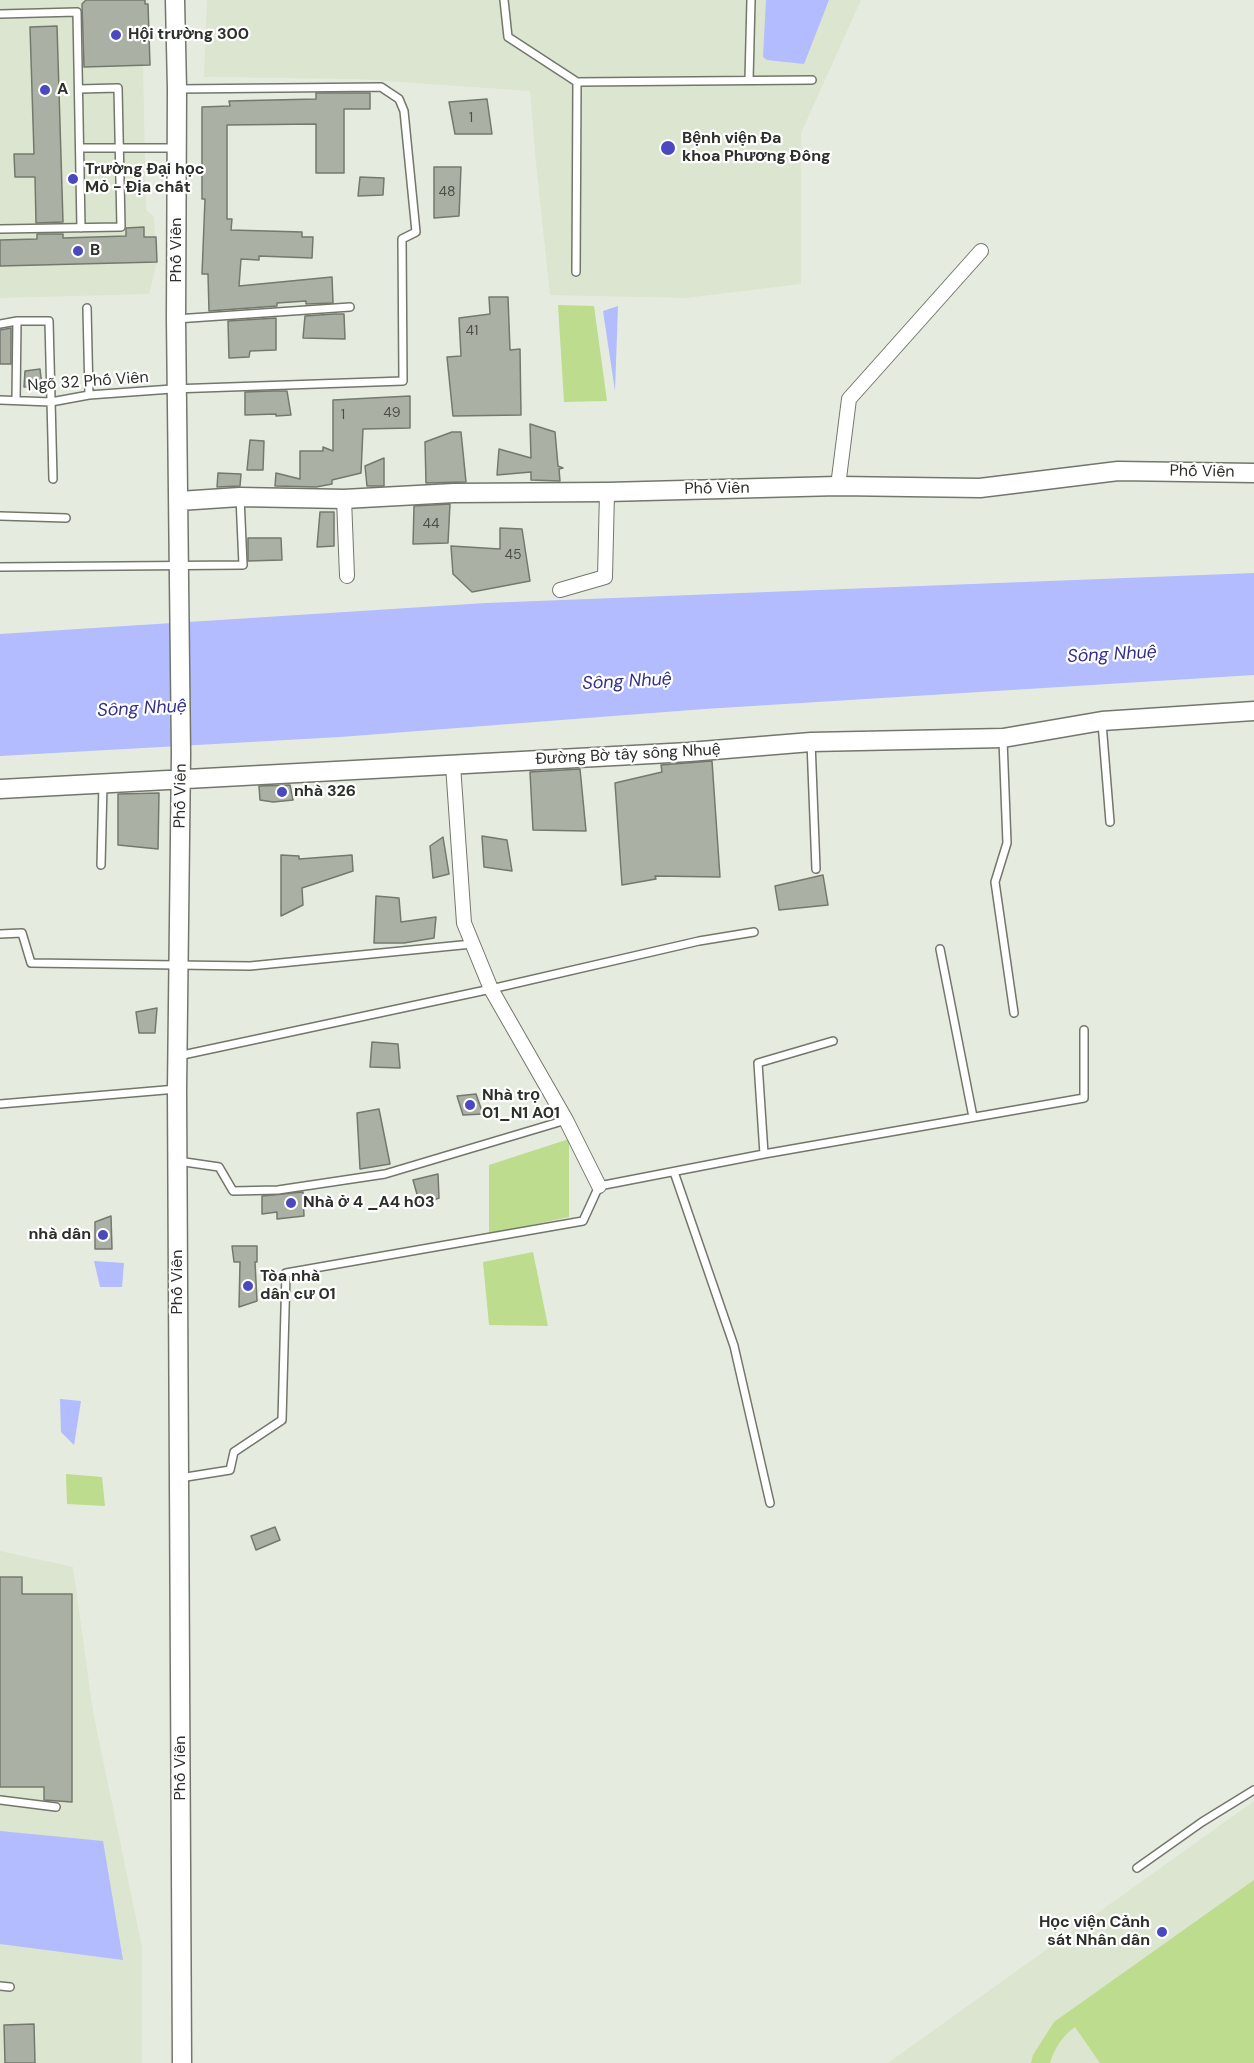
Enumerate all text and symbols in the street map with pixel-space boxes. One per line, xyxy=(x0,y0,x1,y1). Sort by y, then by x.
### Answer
place label: Hội trường 300 xyxy=(128,25,247,45)
marker: Hội trường 300 xyxy=(109,28,123,42)
place label: A xyxy=(57,80,68,100)
marker: A xyxy=(38,83,52,97)
house number: 1 xyxy=(469,110,473,126)
place label: Bệnh viện Đa khoa Phương Đông xyxy=(682,129,828,167)
marker: Bệnh viện Đa khoa Phương Đông xyxy=(659,139,677,157)
place label: Trường Đại học Mỏ - Địa chất xyxy=(85,160,202,198)
marker: Trường Đại học Mỏ - Địa chất xyxy=(66,172,80,186)
house number: 48 xyxy=(438,184,456,200)
street label: Phố Viên xyxy=(167,217,187,283)
place label: B xyxy=(90,241,100,261)
marker: B xyxy=(71,244,85,258)
house number: 41 xyxy=(466,323,478,339)
street label: Ngõ 32 Phố Viên xyxy=(27,368,149,396)
house number: 49 xyxy=(383,405,401,421)
house number: 1 xyxy=(341,407,345,423)
street label: Phố Viên xyxy=(1169,462,1235,482)
street label: Phố Viên xyxy=(684,479,750,499)
house number: 44 xyxy=(423,516,439,532)
house number: 45 xyxy=(504,547,522,563)
water label: Sông Nhuệ xyxy=(1067,642,1157,668)
water label: Sông Nhuệ xyxy=(582,669,672,695)
water label: Sông Nhuệ xyxy=(97,696,187,722)
street label: Đường Bờ tây sông Nhuệ xyxy=(536,741,720,769)
street label: Phố Viên xyxy=(171,763,191,829)
place label: nhà 326 xyxy=(294,782,356,802)
marker: nhà 326 xyxy=(275,785,289,799)
place label: Nhà trọ 01_N1 A01 xyxy=(482,1086,560,1124)
marker: Nhà trọ 01_N1 A01 xyxy=(463,1098,477,1112)
place label: Nhà ở 4 _A4 h03 xyxy=(303,1193,433,1213)
marker: Nhà ở 4 _A4 h03 xyxy=(284,1196,298,1210)
place label: nhà dân xyxy=(28,1225,91,1245)
marker: nhà dân xyxy=(96,1228,110,1242)
street label: Phố Viên xyxy=(168,1249,188,1315)
place label: Tòa nhà dân cư 01 xyxy=(260,1267,334,1305)
marker: Tòa nhà dân cư 01 xyxy=(241,1279,255,1293)
street label: Phố Viên xyxy=(171,1735,191,1801)
place label: Học viện Cảnh sát Nhân dân xyxy=(1038,1913,1150,1951)
marker: Học viện Cảnh sát Nhân dân xyxy=(1155,1925,1169,1939)

